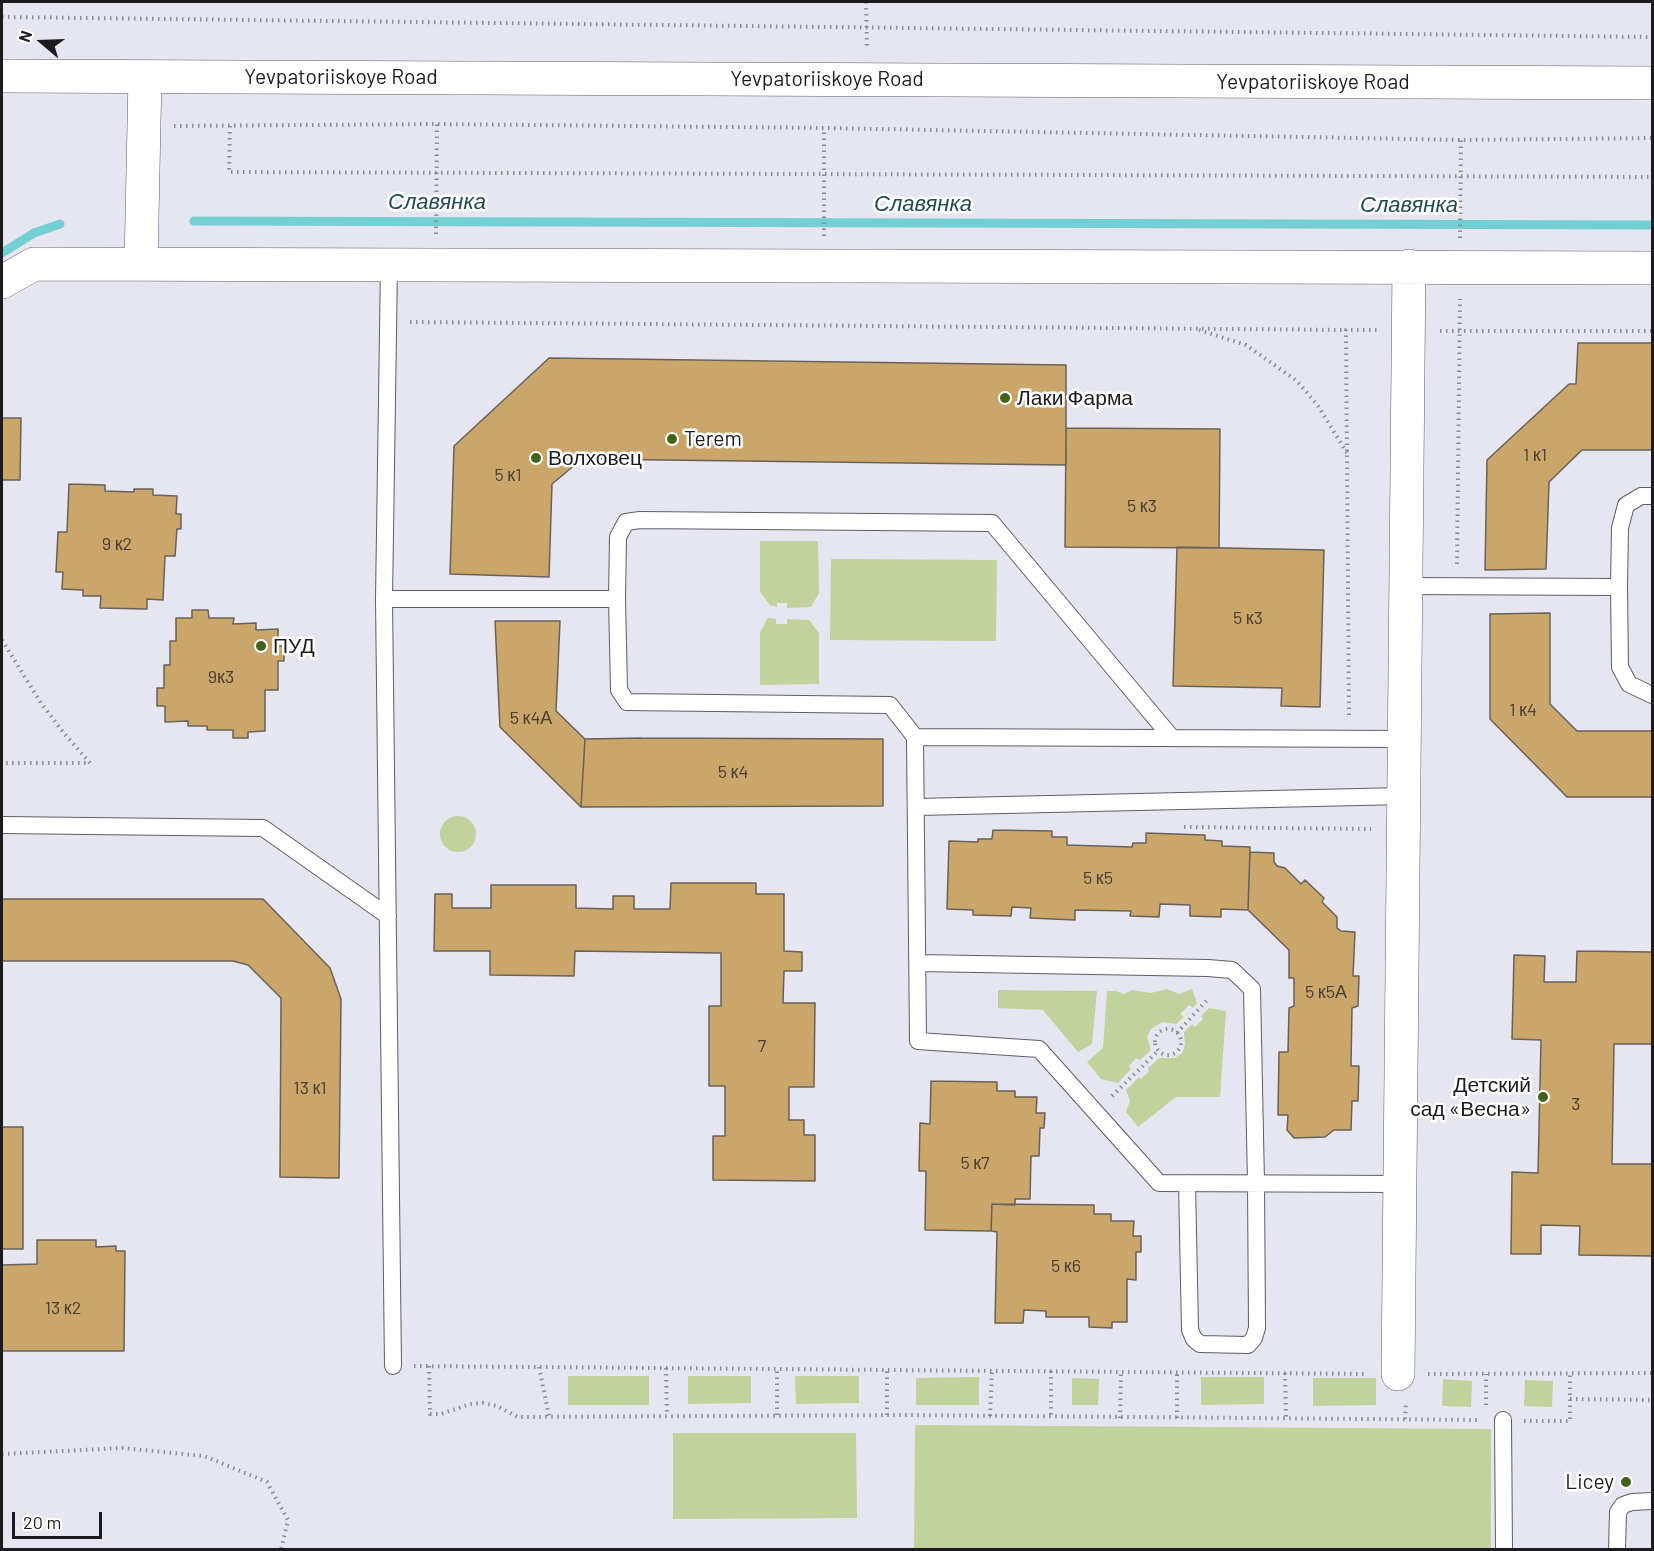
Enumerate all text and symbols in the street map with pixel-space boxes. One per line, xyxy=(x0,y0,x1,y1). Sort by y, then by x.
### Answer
north arrow xyxy=(12,12,72,72)
text: N xyxy=(14,28,35,44)
street label: Yevpatoriiskoye Road xyxy=(244,64,438,90)
street label: Yevpatoriiskoye Road xyxy=(730,66,924,92)
street label: Yevpatoriiskoye Road xyxy=(1216,69,1410,95)
water label: Славянка xyxy=(388,189,486,215)
water label: Славянка xyxy=(874,191,972,217)
water label: Славянка xyxy=(1360,192,1458,218)
place label: Лаки Фарма xyxy=(1017,385,1133,411)
marker: Лаки Фарма xyxy=(998,391,1012,405)
place label: Terem xyxy=(684,426,742,452)
marker: Terem xyxy=(665,432,679,446)
house number: 1 к1 xyxy=(1523,444,1547,466)
place label: Волховец xyxy=(548,445,642,471)
marker: Волховец xyxy=(529,451,543,465)
house number: 5 к1 xyxy=(494,464,522,486)
house number: 5 к3 xyxy=(1127,495,1157,517)
house number: 9 к2 xyxy=(102,533,132,555)
house number: 5 к3 xyxy=(1233,607,1263,629)
place label: ПУД xyxy=(273,633,315,659)
marker: ПУД xyxy=(254,639,268,653)
house number: 9к3 xyxy=(208,666,234,688)
house number: 1 к4 xyxy=(1509,699,1537,721)
house number: 5 к4А xyxy=(510,707,552,729)
house number: 5 к4 xyxy=(718,761,748,783)
house number: 5 к5 xyxy=(1083,867,1113,889)
house number: 5 к5А xyxy=(1305,981,1347,1003)
house number: 7 xyxy=(758,1035,766,1057)
place label: Детский сад «Весна» xyxy=(1410,1072,1531,1122)
house number: 13 к1 xyxy=(293,1077,327,1099)
marker: Детский сад «Весна» xyxy=(1536,1090,1550,1104)
house number: 3 xyxy=(1571,1093,1581,1115)
house number: 5 к7 xyxy=(960,1152,990,1174)
house number: 5 к6 xyxy=(1051,1255,1081,1277)
house number: 13 к2 xyxy=(45,1297,81,1319)
place label: Licey xyxy=(1565,1469,1614,1495)
marker: Licey xyxy=(1619,1475,1633,1489)
scale bar xyxy=(15,1500,105,1538)
text: 20 m xyxy=(23,1511,61,1533)

